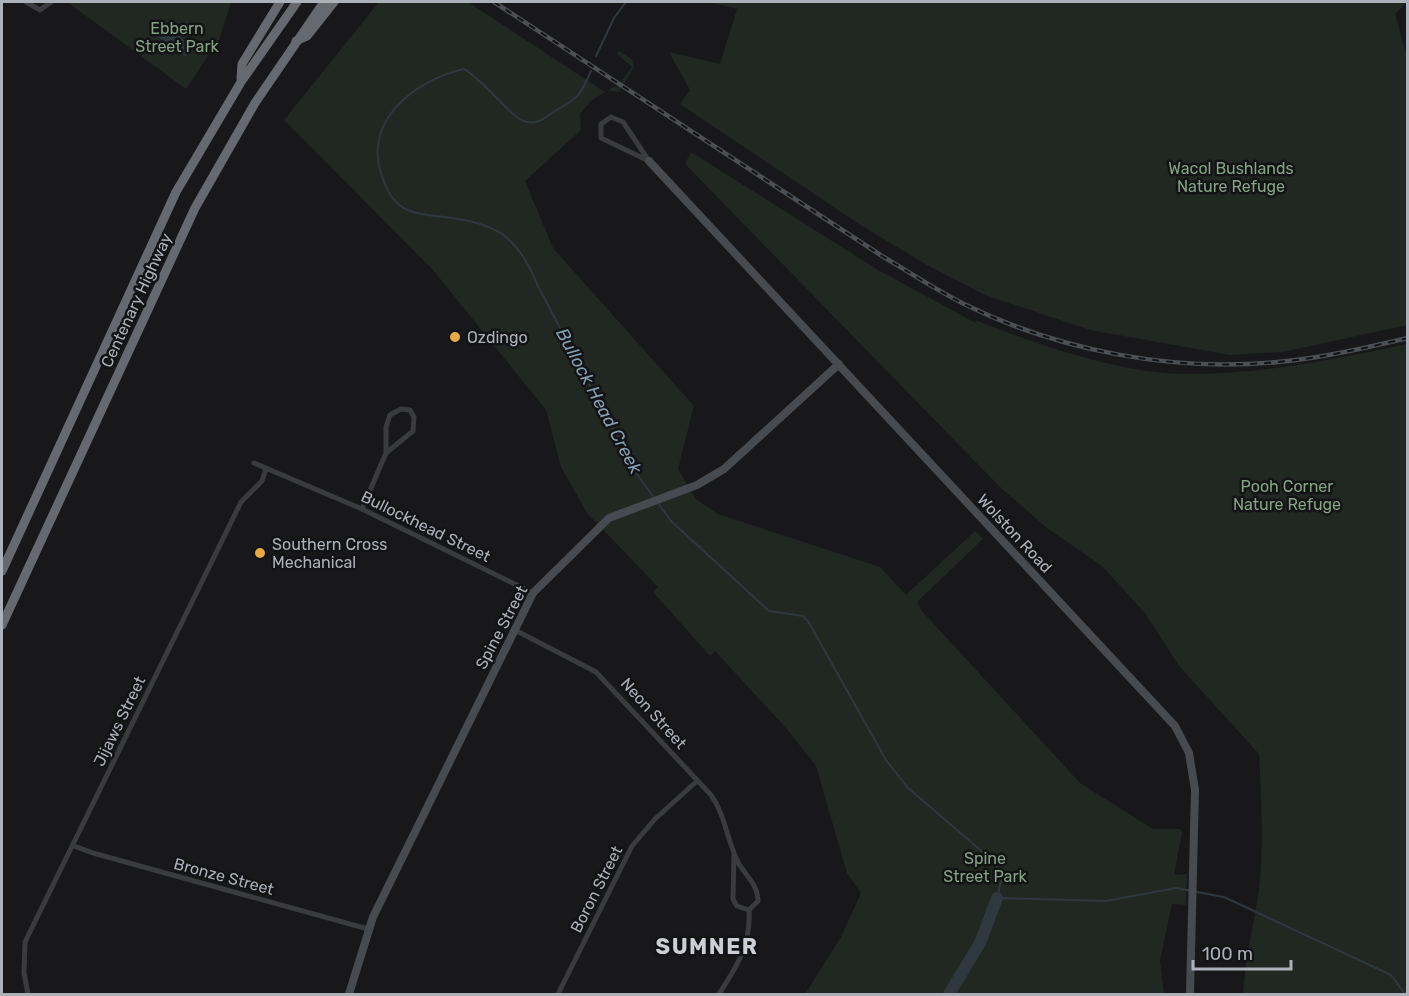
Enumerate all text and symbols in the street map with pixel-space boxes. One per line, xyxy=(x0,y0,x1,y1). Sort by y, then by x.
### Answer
park label: Ebbern Street Park xyxy=(135,19,219,56)
park label: Wacol Bushlands Nature Refuge xyxy=(1168,159,1294,196)
street label: Centenary Highway xyxy=(97,230,176,370)
water label: Bullock Head Creek xyxy=(551,324,647,478)
place label: Ozdingo xyxy=(467,328,528,347)
marker: Ozdingo xyxy=(448,330,462,344)
park label: Pooh Corner Nature Refuge xyxy=(1233,477,1341,514)
street label: Bullockhead Street xyxy=(358,487,494,566)
street label: Wolston Road xyxy=(973,490,1056,577)
place label: Southern Cross Mechanical xyxy=(272,535,388,572)
marker: Southern Cross Mechanical xyxy=(253,546,267,560)
street label: Spine Street xyxy=(471,582,531,672)
street label: Jijaws Street xyxy=(89,673,149,769)
street label: Neon Street xyxy=(617,674,691,753)
street label: Boron Street xyxy=(566,843,626,936)
park label: Spine Street Park xyxy=(943,849,1027,886)
street label: Bronze Street xyxy=(172,854,276,899)
district label: SUMNER xyxy=(656,933,758,960)
scale bar xyxy=(1193,933,1290,971)
text: 100 m xyxy=(1202,943,1253,965)

